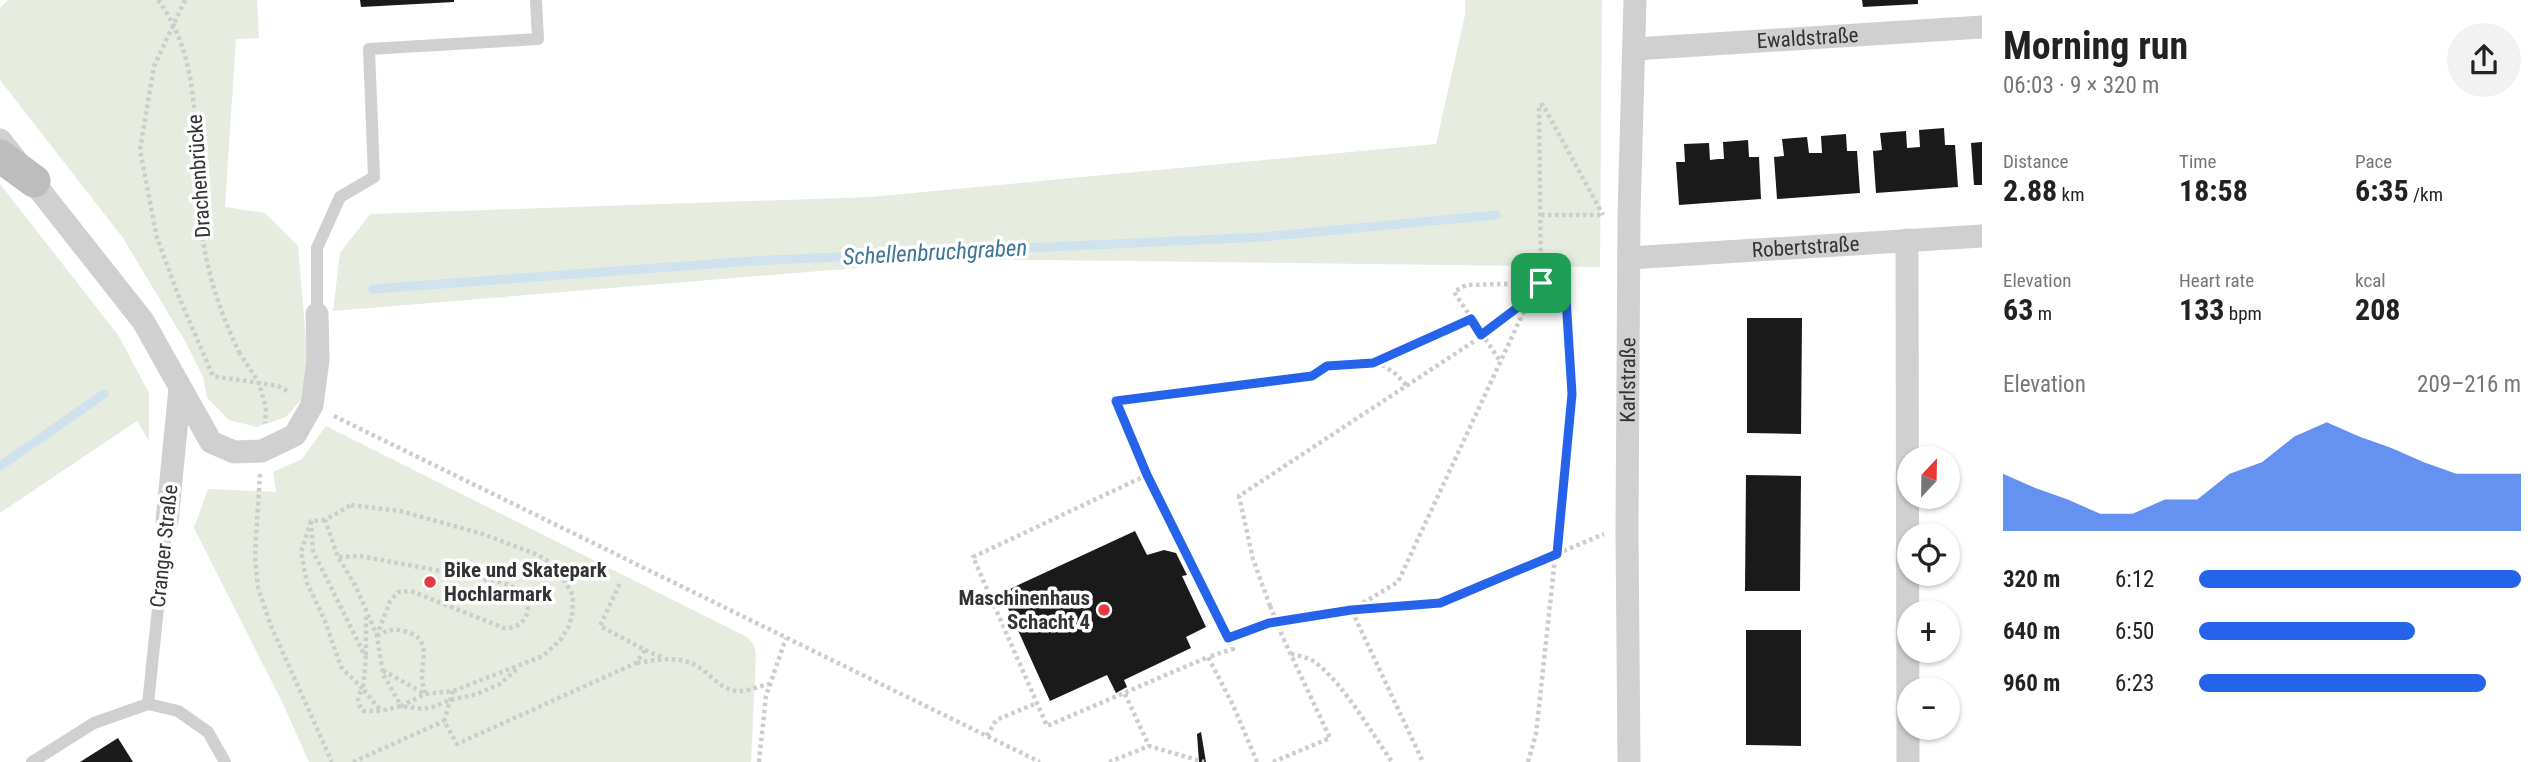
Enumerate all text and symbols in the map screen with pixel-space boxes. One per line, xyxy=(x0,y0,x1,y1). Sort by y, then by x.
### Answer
street label: Ewaldstraße xyxy=(1756,23,1859,53)
button: share xyxy=(2447,23,2521,97)
text: Morning run xyxy=(2003,24,2188,68)
text: 06:03 · 9 × 320 m xyxy=(2003,72,2159,99)
street label: Drachenbrücke xyxy=(183,113,215,238)
text: Distance xyxy=(2003,150,2068,173)
text: Time xyxy=(2179,150,2216,173)
text: Pace xyxy=(2355,150,2392,173)
text: 2.88 xyxy=(2003,173,2057,208)
text: 18:58 xyxy=(2179,173,2248,208)
text: 6:35 xyxy=(2355,173,2409,208)
text: km xyxy=(2057,183,2084,206)
text: /km xyxy=(2409,183,2443,206)
street label: Robertstraße xyxy=(1751,232,1860,262)
water label: Schellenbruchgraben xyxy=(842,234,1028,271)
pin xyxy=(1511,253,1571,313)
icon: arrive xyxy=(1522,264,1560,302)
text: Elevation xyxy=(2003,269,2071,292)
text: Heart rate xyxy=(2179,269,2254,292)
text: kcal xyxy=(2355,269,2386,292)
text: 63 xyxy=(2003,292,2033,327)
text: 133 xyxy=(2179,292,2224,327)
text: 208 xyxy=(2355,292,2400,327)
text: m xyxy=(2033,302,2052,325)
text: bpm xyxy=(2224,302,2262,325)
street label: Karlstraße xyxy=(1616,337,1640,423)
text: Elevation xyxy=(2003,371,2086,398)
text: 209–216 m xyxy=(2417,371,2521,398)
north arrow xyxy=(1897,446,1960,509)
map controls xyxy=(1897,446,1960,740)
street label: Cranger Straße xyxy=(146,483,182,609)
button: locate xyxy=(1897,523,1960,586)
place label: Bike und Skatepark Hochlarmark xyxy=(444,558,608,606)
text: 320 m xyxy=(2003,566,2060,593)
text: 6:12 xyxy=(2115,566,2154,593)
marker: Bike und Skatepark Hochlarmark xyxy=(422,574,438,590)
place label: Maschinenhaus Schacht 4 xyxy=(959,586,1090,634)
button: + xyxy=(1897,600,1960,663)
marker: Maschinenhaus Schacht 4 xyxy=(1096,602,1112,618)
text: 640 m xyxy=(2003,618,2060,645)
text: 6:50 xyxy=(2115,618,2154,645)
text: 960 m xyxy=(2003,670,2060,697)
text: 6:23 xyxy=(2115,670,2154,697)
button: − xyxy=(1897,677,1960,740)

